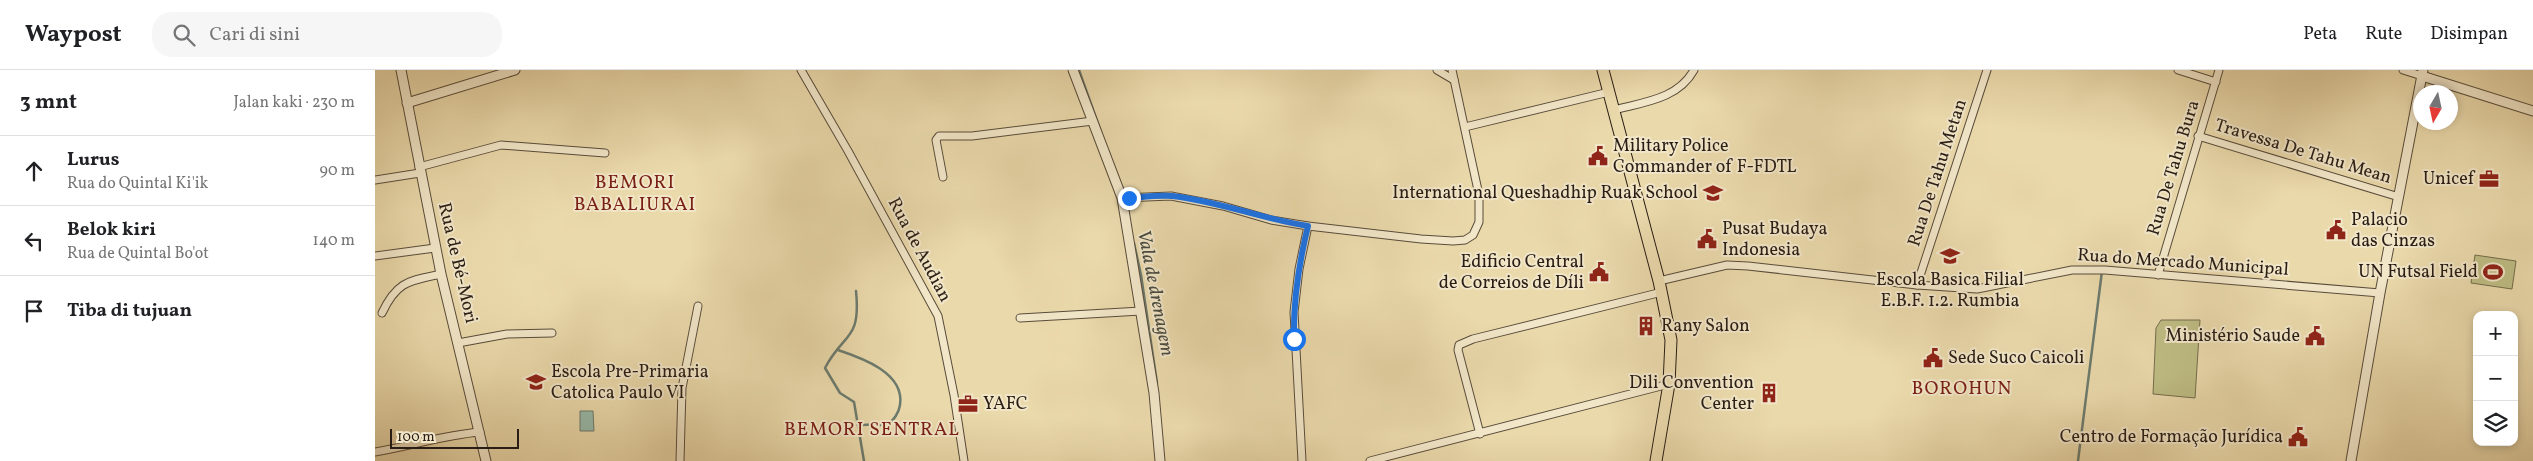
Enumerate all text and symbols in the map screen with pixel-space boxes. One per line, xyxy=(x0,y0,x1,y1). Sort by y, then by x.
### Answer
search box xyxy=(152,12,502,57)
text: Waypost xyxy=(25,18,122,52)
icon: search xyxy=(170,21,198,49)
text: Cari di sini xyxy=(210,22,300,48)
text: Peta xyxy=(2303,22,2337,47)
text: Rute xyxy=(2365,22,2402,47)
text: Disimpan xyxy=(2430,22,2508,47)
north arrow xyxy=(2413,85,2458,130)
text: 3 mnt xyxy=(20,88,77,117)
text: Jalan kaki · 230 m xyxy=(234,92,355,114)
street label: Rua De Tahu Metan xyxy=(1902,96,1974,250)
street label: Rua De Tahu Bura xyxy=(2142,97,2207,239)
street label: Travessa De Tahu Mean xyxy=(2211,113,2395,191)
place label: Military Police Commander of F-FDTL xyxy=(1613,134,1797,180)
public building icon: Military Police Commander of F-FDTL xyxy=(1587,145,1609,167)
text: Lurus xyxy=(67,147,119,173)
icon: ahead xyxy=(20,157,48,185)
text: 90 m xyxy=(319,160,355,182)
place label: Unicef xyxy=(2423,167,2476,192)
office icon: Unicef xyxy=(2478,168,2500,190)
district label: BEMORI BABALIURAI xyxy=(574,170,696,218)
text: Rua do Quintal Ki'ik xyxy=(67,173,208,195)
place label: International Queshadhip Ruak School xyxy=(1392,181,1698,206)
school or university icon: International Queshadhip Ruak School xyxy=(1702,182,1724,204)
route end xyxy=(1118,187,1141,210)
street label: Rua de Audian xyxy=(881,193,957,307)
street label: Rua de Bé-Mori xyxy=(431,200,483,326)
place label: Palacio das Cinzas xyxy=(2351,208,2435,254)
text: Belok kiri xyxy=(67,217,156,243)
place label: Pusat Budaya Indonesia xyxy=(1722,217,1828,263)
public building icon: Palacio das Cinzas xyxy=(2325,219,2347,241)
icon: left xyxy=(20,227,48,255)
water label: Vala de drenagem xyxy=(1130,228,1180,358)
public building icon: Pusat Budaya Indonesia xyxy=(1696,228,1718,250)
text: 140 m xyxy=(313,230,355,252)
text: Rua de Quintal Bo'ot xyxy=(67,243,209,265)
street label: Rua do Mercado Municipal xyxy=(2076,243,2290,283)
school or university icon: Escola Basica Filial E.B.F. 1.2. Rumbia xyxy=(1939,245,1961,267)
place label: Edificio Central de Correios de Díli xyxy=(1439,250,1584,296)
place label: UN Futsal Field xyxy=(2358,260,2478,285)
public building icon: Edificio Central de Correios de Díli xyxy=(1588,261,1610,283)
sports icon: UN Futsal Field xyxy=(2482,261,2504,283)
place label: Escola Basica Filial E.B.F. 1.2. Rumbia xyxy=(1876,268,2024,314)
icon: arrive xyxy=(20,297,48,325)
text: Tiba di tujuan xyxy=(67,298,192,324)
map controls xyxy=(2473,311,2518,446)
button: + xyxy=(2473,311,2518,356)
place label: Rany Salon xyxy=(1661,314,1750,339)
building icon: Rany Salon xyxy=(1635,315,1657,337)
place label: Ministério Saude xyxy=(2165,324,2300,349)
public building icon: Ministério Saude xyxy=(2304,325,2326,347)
route start xyxy=(1283,328,1306,351)
place label: Sede Suco Caicoli xyxy=(1948,346,2084,371)
public building icon: Sede Suco Caicoli xyxy=(1922,347,1944,369)
button: − xyxy=(2473,356,2518,401)
place label: Escola Pre-Primaria Catolica Paulo VI xyxy=(551,360,709,406)
school or university icon: Escola Pre-Primaria Catolica Paulo VI xyxy=(525,371,547,393)
place label: Dili Convention Center xyxy=(1629,371,1754,417)
district label: BOROHUN xyxy=(1912,376,2012,402)
building icon: Dili Convention Center xyxy=(1758,382,1780,404)
place label: YAFC xyxy=(983,392,1028,417)
office icon: YAFC xyxy=(957,393,979,415)
button: layers xyxy=(2473,401,2518,446)
district label: BEMORI SENTRAL xyxy=(784,417,960,443)
place label: Centro de Formação Jurídica xyxy=(2060,425,2283,450)
scale bar xyxy=(390,426,519,449)
public building icon: Centro de Formação Jurídica xyxy=(2287,426,2309,448)
text: 100 m xyxy=(397,428,435,447)

